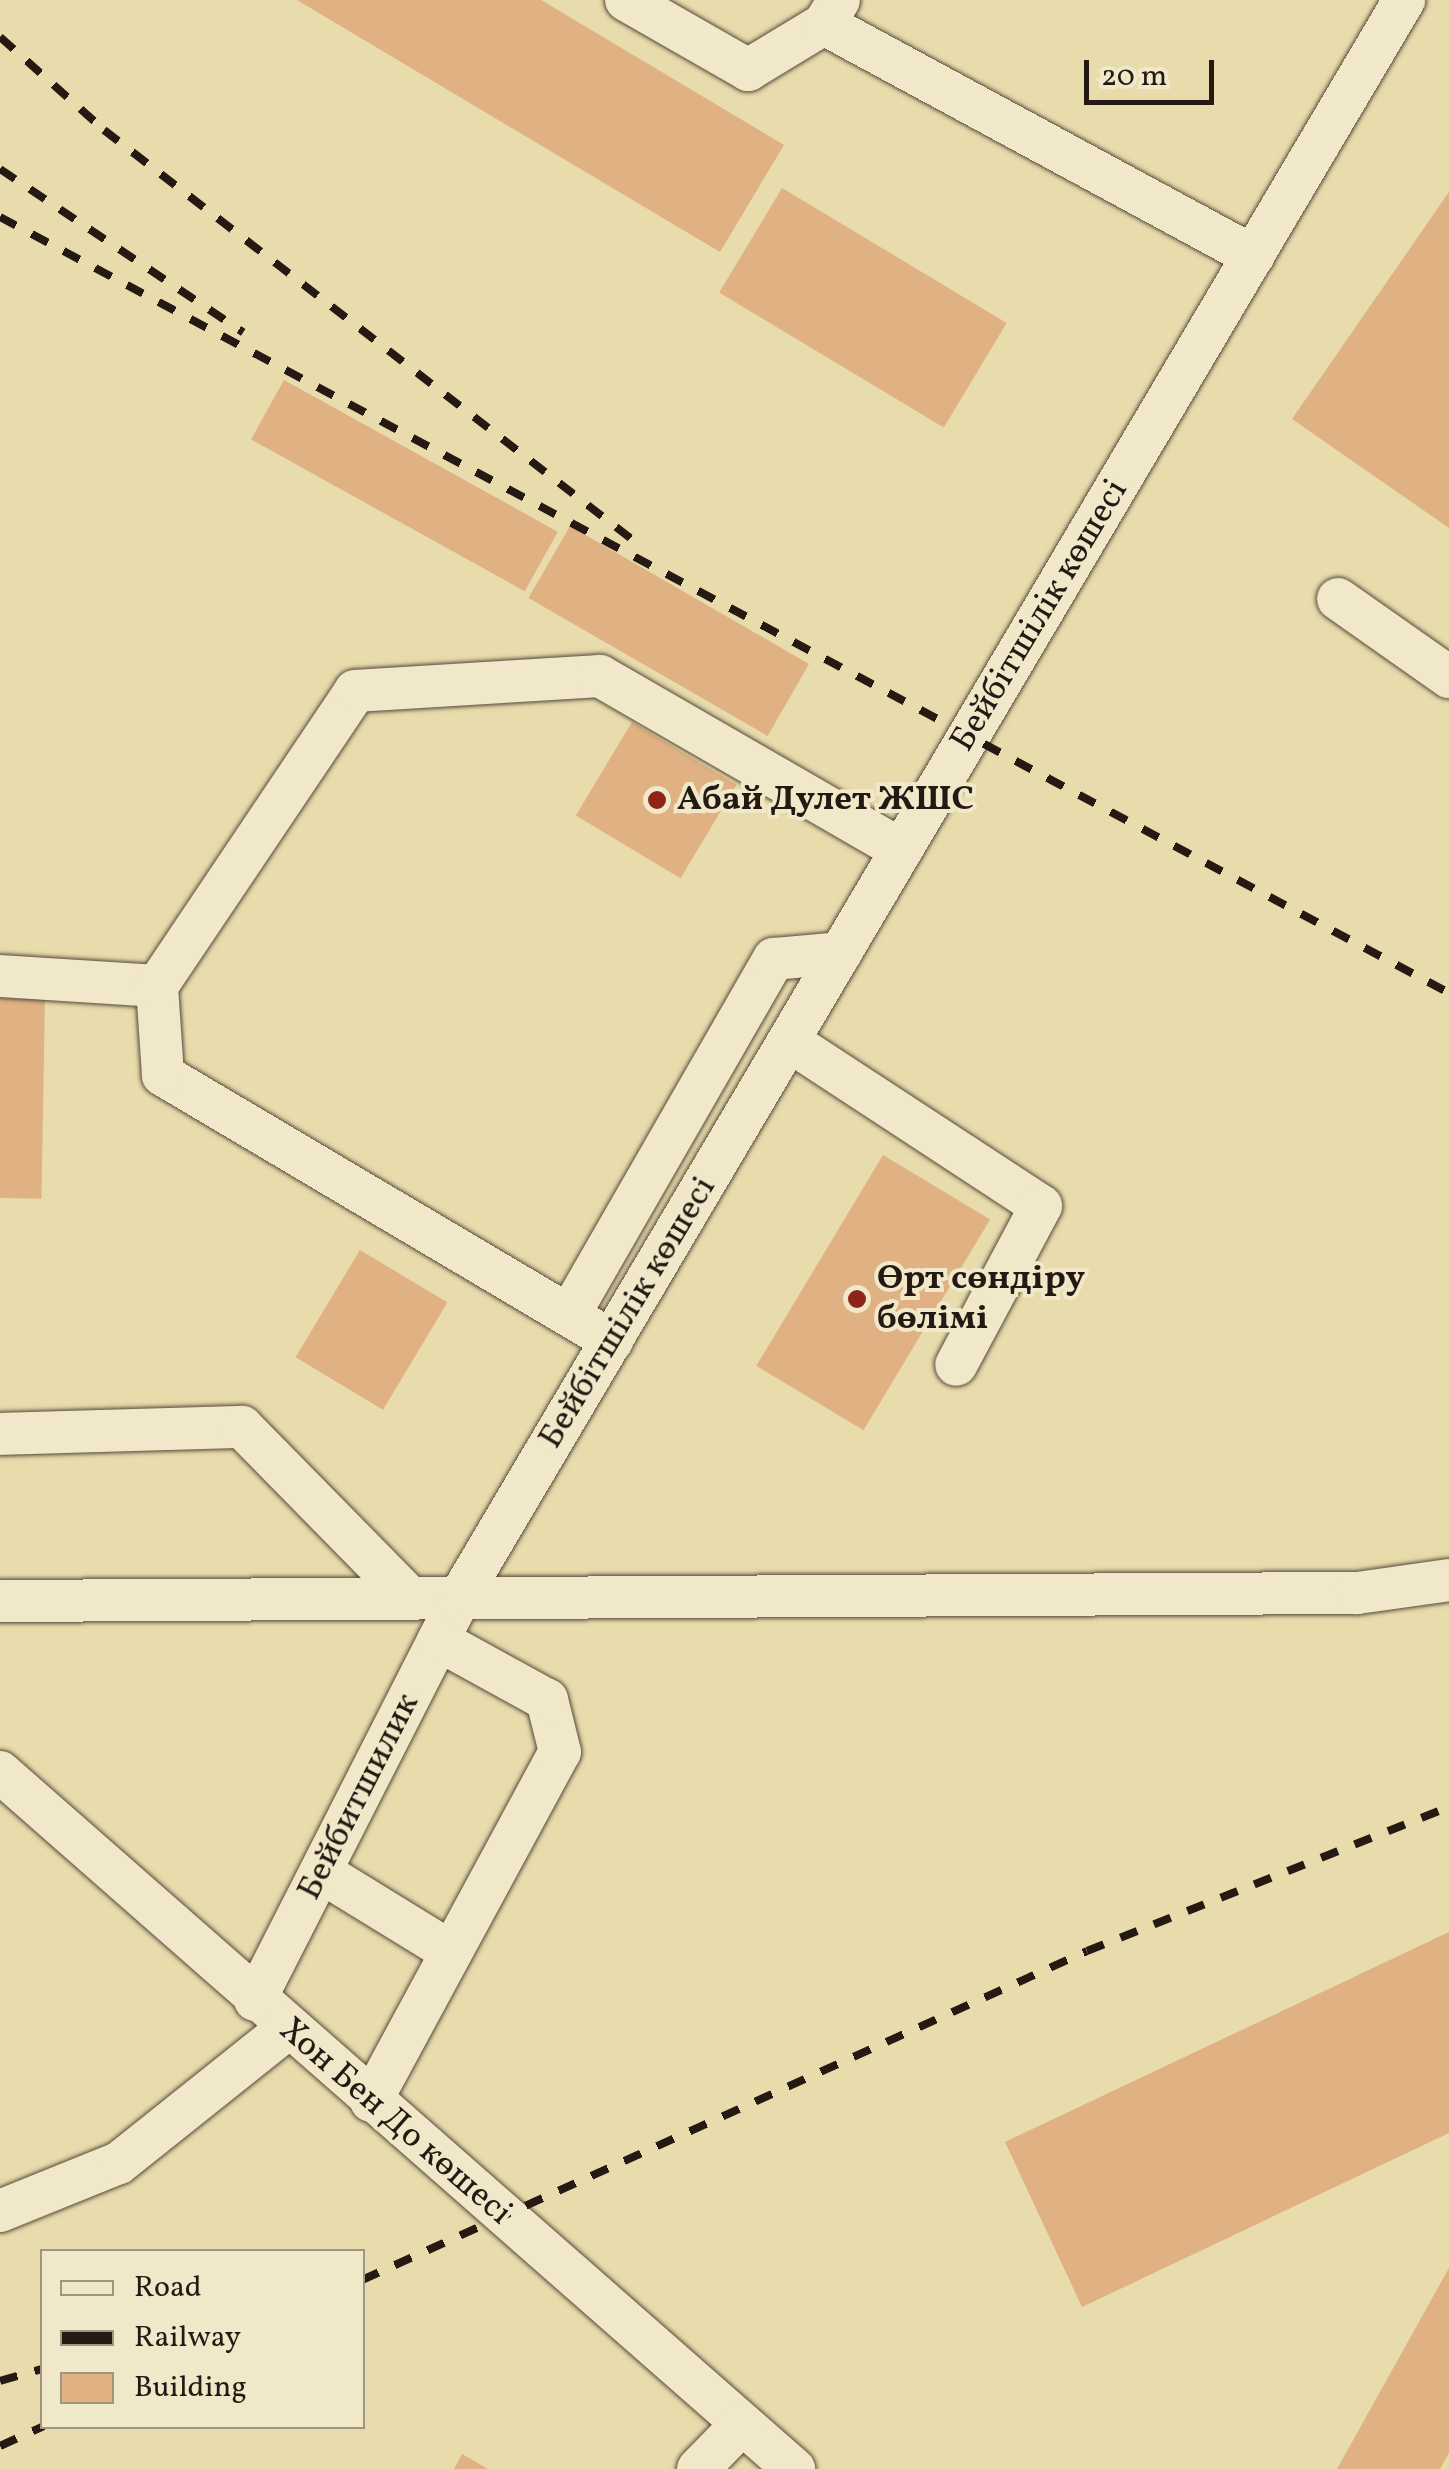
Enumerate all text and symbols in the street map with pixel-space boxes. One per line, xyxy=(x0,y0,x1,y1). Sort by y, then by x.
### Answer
scale bar xyxy=(1089,40,1219,102)
text: 20 m xyxy=(1101,56,1167,98)
street label: Бейбітшілік көшесі xyxy=(942,472,1138,760)
place label: Абай Дулет ЖШС xyxy=(677,779,974,821)
marker: Абай Дулет ЖШС xyxy=(646,789,668,811)
street label: Бейбітшілік көшесі xyxy=(530,1169,726,1457)
place label: Өрт сөндіру бөлімі xyxy=(877,1258,1085,1340)
marker: Өрт сөндіру бөлімі xyxy=(846,1288,868,1310)
street label: Бейбитшилик xyxy=(289,1687,429,1907)
street label: Хон Бен До көшесі xyxy=(270,2010,520,2234)
legend xyxy=(40,2249,365,2429)
text: Road xyxy=(134,2267,202,2309)
text: Railway xyxy=(134,2317,241,2359)
text: Building xyxy=(134,2367,247,2409)

